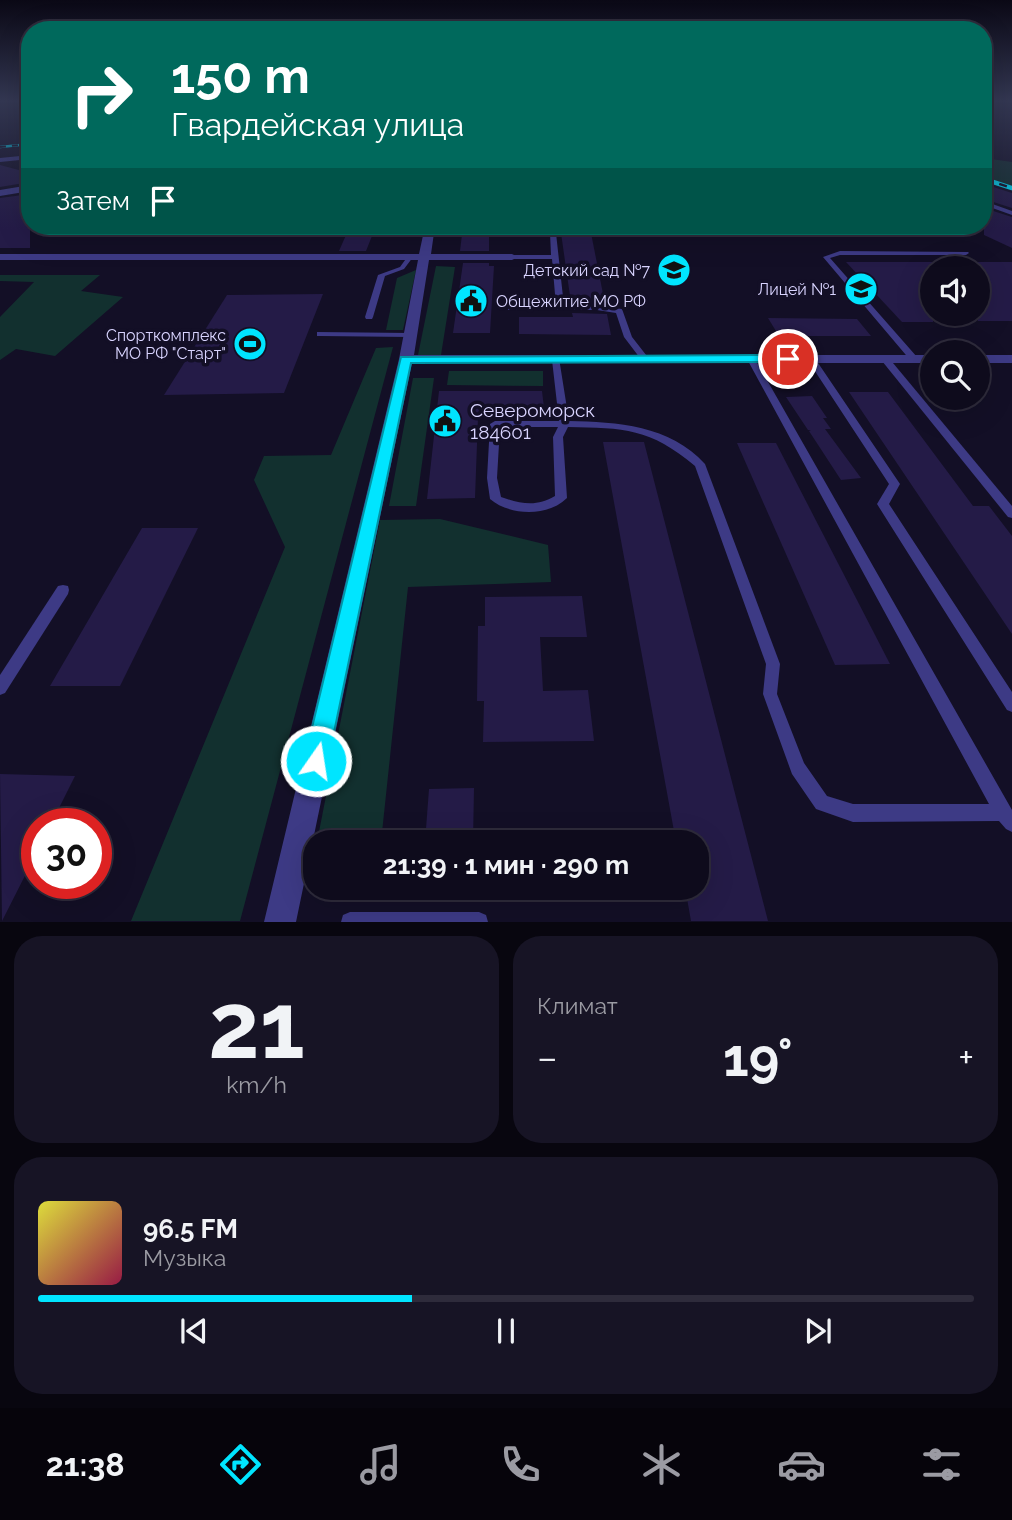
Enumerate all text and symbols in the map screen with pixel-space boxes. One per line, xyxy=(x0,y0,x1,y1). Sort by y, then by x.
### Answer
text: 150 m xyxy=(171,47,310,104)
icon: right xyxy=(56,49,147,140)
text: Гвардейская улица xyxy=(171,106,464,143)
icon: arrive xyxy=(144,182,182,220)
text: Затем xyxy=(56,186,130,216)
school or university icon: Детский сад №7 xyxy=(655,251,693,289)
map controls xyxy=(920,256,990,410)
button: sound xyxy=(920,256,990,326)
place label: Детский сад №7 xyxy=(523,261,650,280)
school or university icon: Лицей №1 xyxy=(842,270,880,308)
place label: Лицей №1 xyxy=(758,280,836,299)
public building icon: Общежитие МО РФ xyxy=(452,282,490,320)
place label: Общежитие МО РФ xyxy=(496,292,646,311)
sports icon: Спорткомплекс МО РФ "Старт" xyxy=(231,325,269,363)
place label: Спорткомплекс МО РФ "Старт" xyxy=(106,326,226,363)
pin xyxy=(758,329,818,389)
icon: arrive xyxy=(769,340,807,378)
button: search xyxy=(920,340,990,410)
place label: Североморск 184601 xyxy=(470,399,595,443)
public building icon: Североморск 184601 xyxy=(426,402,464,440)
position arrow xyxy=(279,724,353,798)
speed limit sign: 30 xyxy=(21,808,112,899)
text: 21:39 · 1 мин · 290 m xyxy=(383,850,629,880)
text: 21 xyxy=(208,972,305,1079)
text: Климат xyxy=(537,992,618,1019)
text: 19° xyxy=(723,1027,793,1088)
text: − xyxy=(537,1035,557,1080)
text: + xyxy=(958,1035,974,1080)
text: km/h xyxy=(226,1071,287,1098)
text: 96.5 FM xyxy=(143,1214,238,1244)
text: Музыка xyxy=(143,1244,226,1271)
icon: previous xyxy=(175,1312,213,1350)
icon: pause xyxy=(487,1312,525,1350)
icon: next xyxy=(799,1312,837,1350)
icon: directions xyxy=(216,1440,265,1489)
icon: music xyxy=(356,1440,405,1489)
icon: phone xyxy=(496,1440,545,1489)
icon: climate xyxy=(637,1440,686,1489)
icon: car xyxy=(777,1440,826,1489)
icon: filters xyxy=(917,1440,966,1489)
text: 21:38 xyxy=(46,1446,125,1483)

